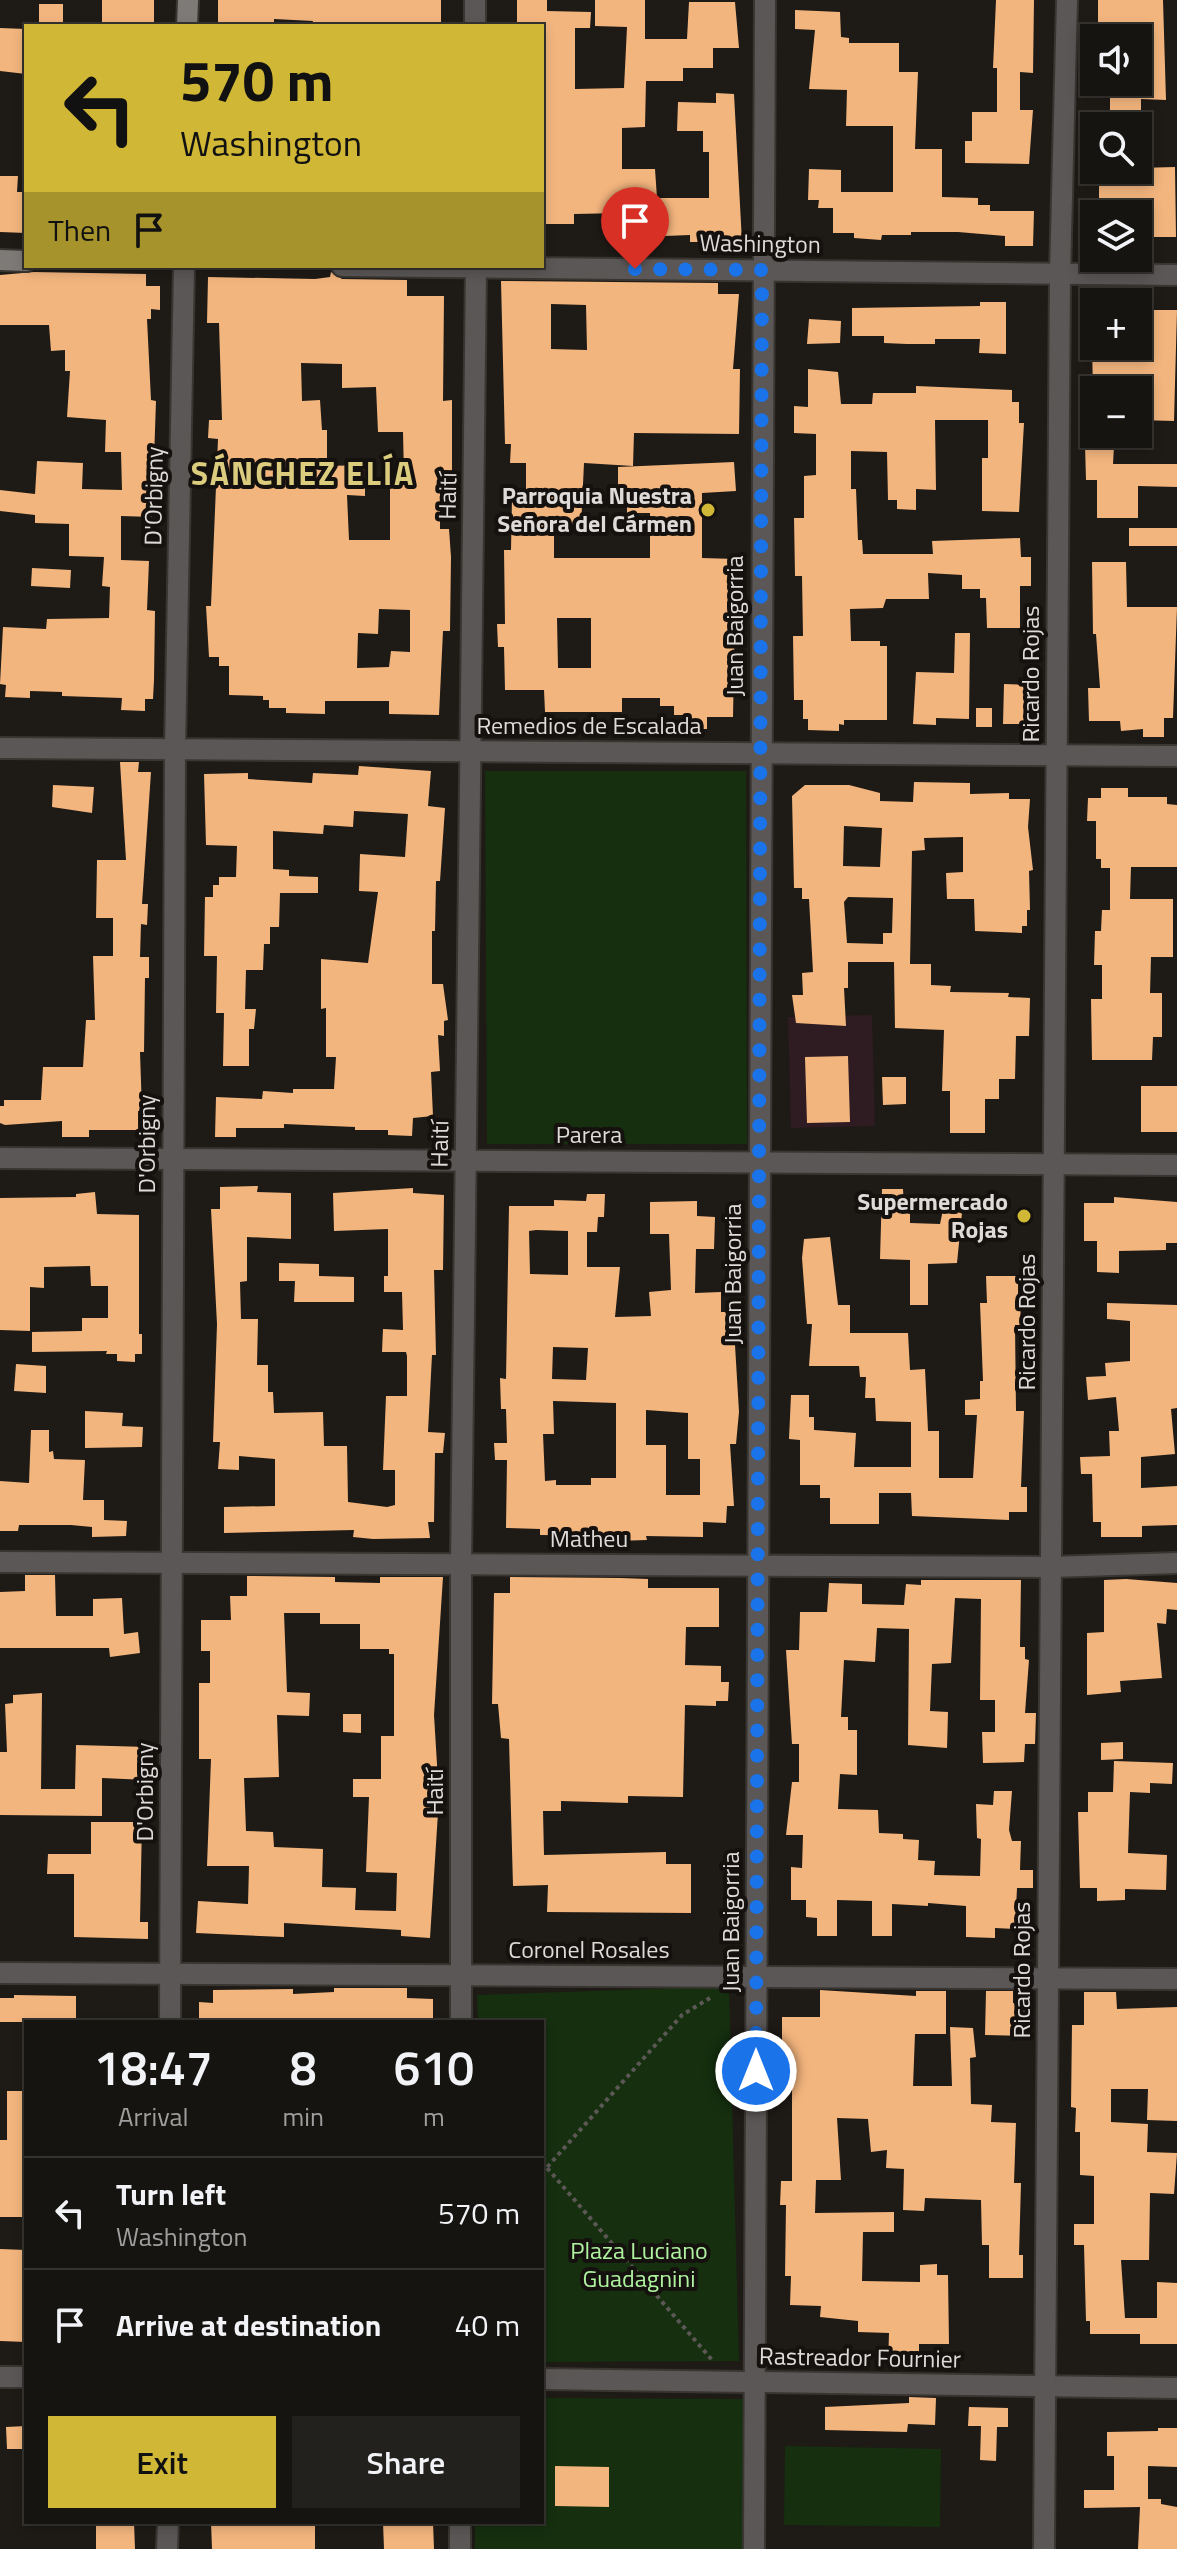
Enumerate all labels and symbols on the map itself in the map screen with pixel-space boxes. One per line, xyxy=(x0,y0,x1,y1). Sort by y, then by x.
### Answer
pin xyxy=(601,187,669,269)
street label: Washington xyxy=(699,224,821,262)
street label: D'Orbigny xyxy=(134,446,172,546)
district label: SÁNCHEZ ELÍA xyxy=(191,449,415,497)
street label: Haití xyxy=(429,470,465,520)
place label: Parroquia Nuestra Señora del Cármen xyxy=(497,477,692,541)
marker: Parroquia Nuestra Señora del Cármen xyxy=(699,501,717,519)
street label: Juan Baigorria xyxy=(716,556,752,696)
street label: Ricardo Rojas xyxy=(1012,606,1048,742)
street label: Remedios de Escalada xyxy=(476,707,702,743)
street label: D'Orbigny xyxy=(128,1094,164,1194)
street label: Parera xyxy=(556,1116,622,1152)
street label: Haití xyxy=(421,1118,457,1168)
place label: Supermercado Rojas xyxy=(857,1183,1008,1247)
street label: Juan Baigorria xyxy=(714,1204,750,1344)
marker: Supermercado Rojas xyxy=(1015,1207,1033,1225)
street label: Ricardo Rojas xyxy=(1008,1254,1044,1390)
street label: Matheu xyxy=(550,1520,628,1556)
street label: D'Orbigny xyxy=(126,1742,162,1842)
street label: Haití xyxy=(416,1767,452,1816)
street label: Juan Baigorria xyxy=(712,1852,748,1992)
street label: Ricardo Rojas xyxy=(1003,1902,1039,2038)
street label: Coronel Rosales xyxy=(508,1931,670,1967)
position arrow xyxy=(714,2029,798,2113)
park label: Plaza Luciano Guadagnini xyxy=(570,2232,708,2296)
street label: Rastreador Fournier xyxy=(759,2337,961,2377)

